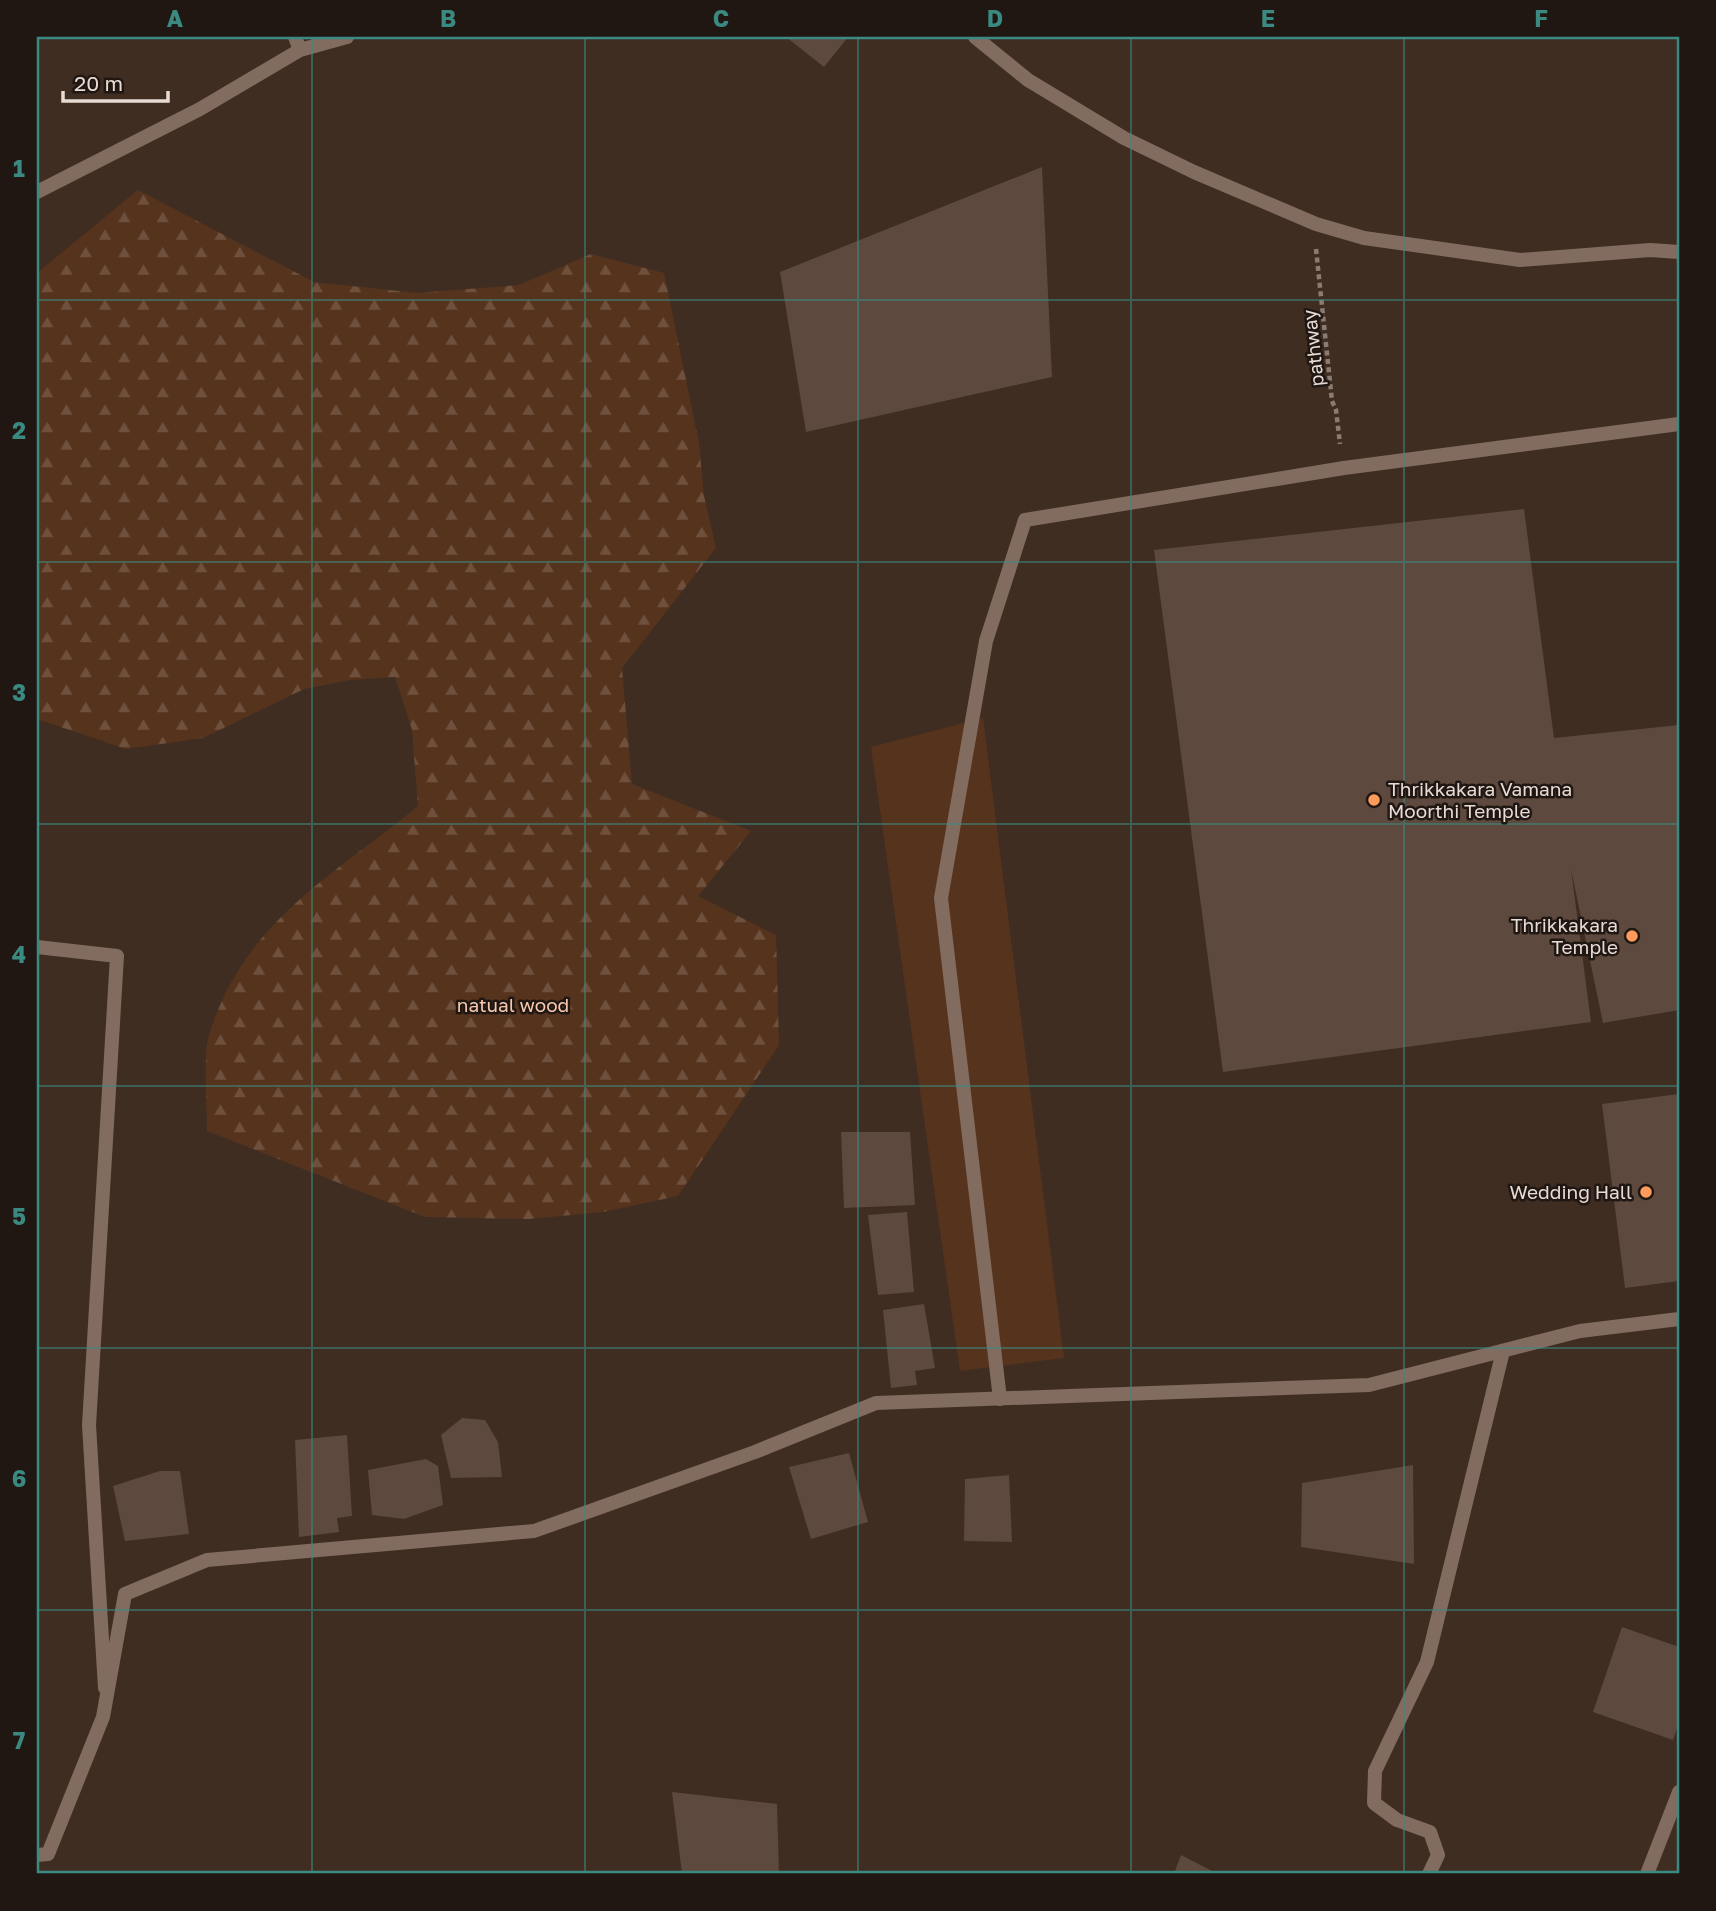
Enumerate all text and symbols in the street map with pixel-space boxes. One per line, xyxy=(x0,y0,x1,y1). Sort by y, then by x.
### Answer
text: A xyxy=(167,4,184,32)
text: B xyxy=(440,4,456,32)
text: C xyxy=(713,4,729,32)
text: D xyxy=(987,4,1003,32)
text: E xyxy=(1261,4,1275,32)
text: F xyxy=(1534,4,1548,32)
scale bar xyxy=(63,60,168,104)
text: 20 m xyxy=(74,70,123,96)
text: 1 xyxy=(13,154,25,182)
street label: pathway xyxy=(1297,308,1328,388)
text: 2 xyxy=(12,416,26,444)
text: 3 xyxy=(12,678,26,706)
place label: Thrikkakara Vamana Moorthi Temple xyxy=(1388,777,1572,822)
marker: Thrikkakara Vamana Moorthi Temple xyxy=(1366,792,1382,808)
place label: Thrikkakara Temple xyxy=(1511,913,1618,958)
marker: Thrikkakara Temple xyxy=(1624,928,1640,944)
text: 4 xyxy=(12,940,26,968)
park label: natual wood xyxy=(457,993,569,1016)
place label: Wedding Hall xyxy=(1510,1180,1632,1203)
marker: Wedding Hall xyxy=(1638,1184,1654,1200)
text: 5 xyxy=(12,1202,26,1230)
text: 6 xyxy=(12,1464,26,1492)
text: 7 xyxy=(13,1726,25,1754)

